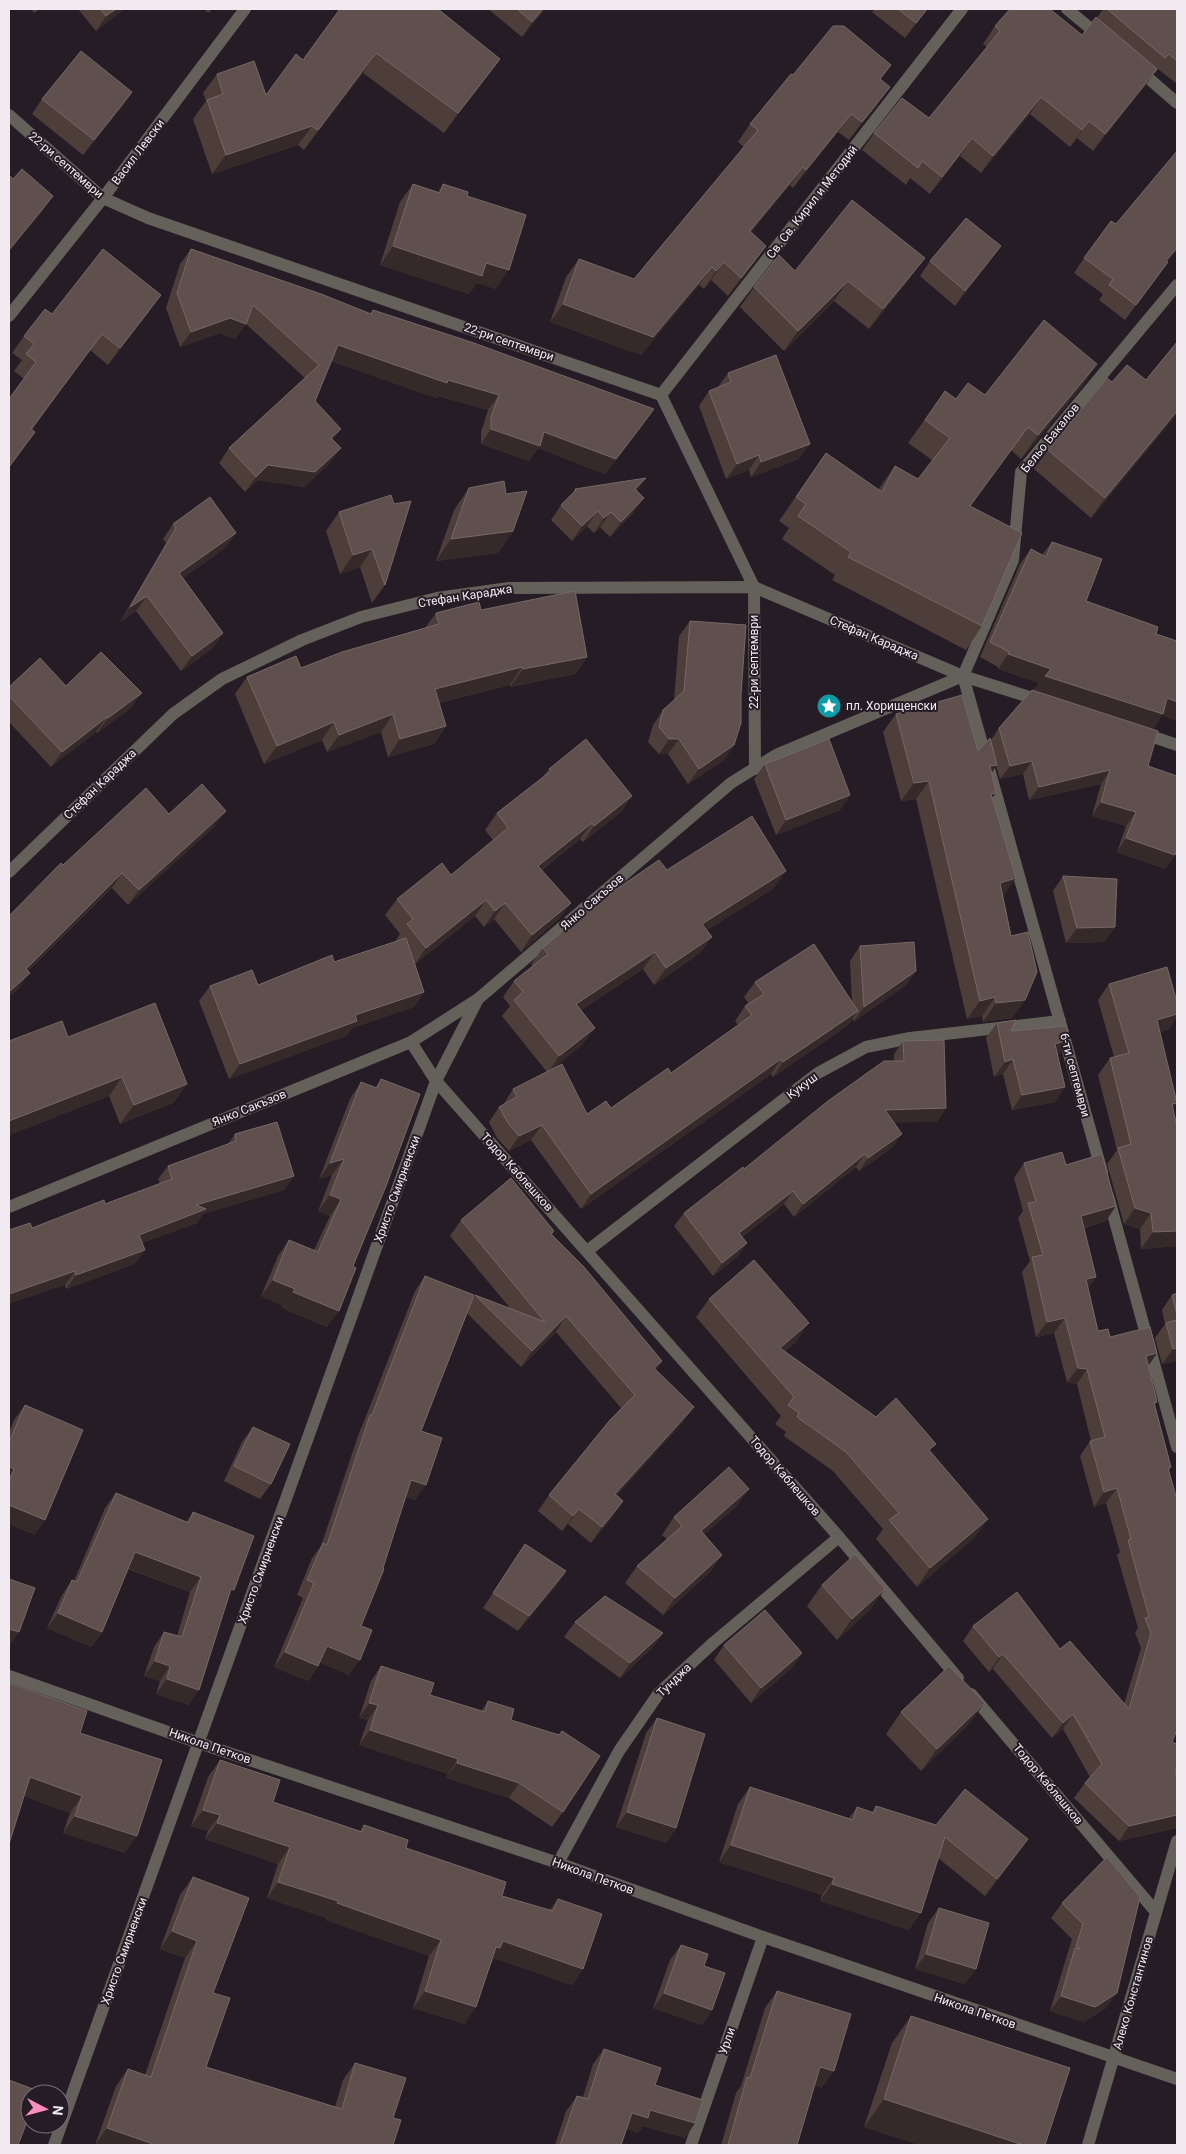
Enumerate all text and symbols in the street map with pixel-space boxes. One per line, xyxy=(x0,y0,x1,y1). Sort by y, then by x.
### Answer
street label: Васил Левски xyxy=(109,116,167,188)
street label: 22-ри септември xyxy=(26,129,106,201)
street label: Св. Св. Кирил и Методий xyxy=(764,143,860,261)
street label: 22-ри септември xyxy=(462,320,556,364)
street label: Бельо Бакалов xyxy=(1018,400,1082,475)
street label: Стефан Караджа xyxy=(417,582,513,610)
street label: Стефан Караджа xyxy=(828,613,920,663)
street label: 22-ри септември xyxy=(747,615,761,709)
place icon: пл. Хорищенски xyxy=(816,693,842,719)
place label: пл. Хорищенски xyxy=(846,699,937,713)
street label: Стефан Караджа xyxy=(61,746,139,822)
street label: Янко Сакъзов xyxy=(558,871,626,933)
street label: 6-ти септември xyxy=(1057,1031,1093,1119)
street label: Кукуш xyxy=(784,1070,820,1102)
street label: Янко Сакъзов xyxy=(210,1087,288,1129)
street label: Тодор Каблешков xyxy=(478,1130,556,1214)
street label: Христо Смирненски xyxy=(371,1133,423,1245)
street label: Тодор Каблешков xyxy=(747,1433,823,1519)
street label: Христо Смирненски xyxy=(235,1514,287,1626)
street label: Тунджа xyxy=(654,1660,694,1700)
street label: Никола Петков xyxy=(167,1725,253,1767)
street label: Тодор Каблешков xyxy=(1010,1741,1086,1827)
street label: Никола Петков xyxy=(550,1855,636,1897)
street label: Христо Смирненски xyxy=(98,1895,150,2007)
street label: Алеко Константинов xyxy=(1110,1934,1156,2051)
street label: Никола Петков xyxy=(932,1990,1018,2032)
street label: Урли xyxy=(716,2026,738,2056)
north arrow xyxy=(20,2084,70,2134)
text: N xyxy=(49,2105,66,2116)

